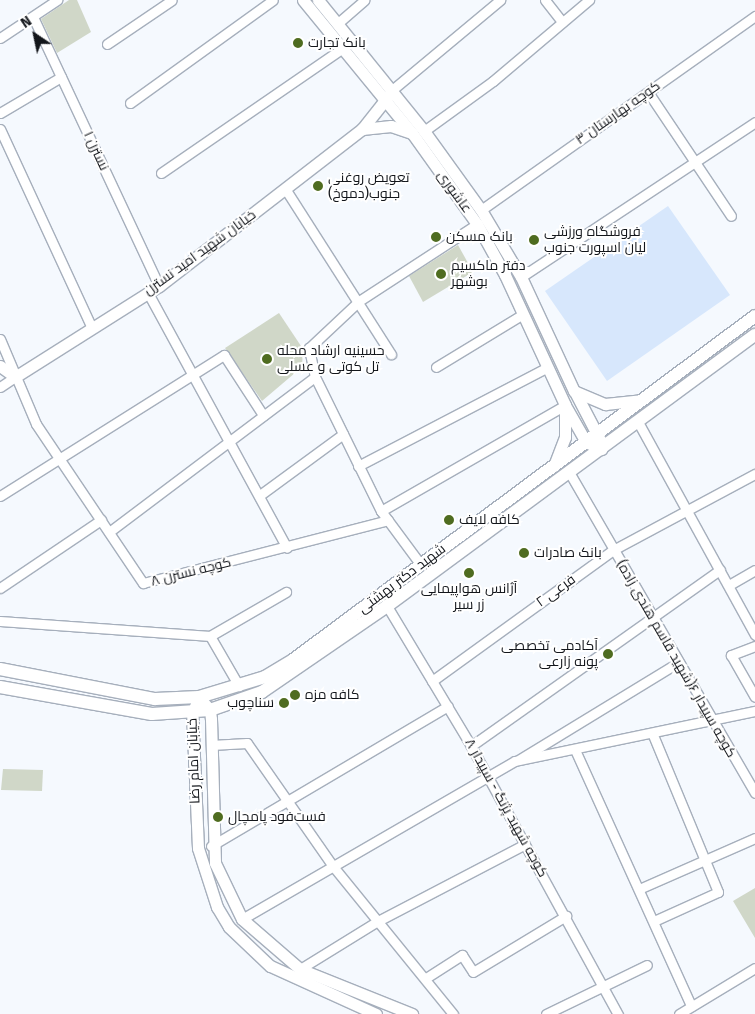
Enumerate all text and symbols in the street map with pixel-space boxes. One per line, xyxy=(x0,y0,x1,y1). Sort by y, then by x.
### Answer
north arrow xyxy=(10,10,60,60)
text: N xyxy=(18,13,35,32)
place label: بانک تجارت xyxy=(308,35,366,51)
marker: بانک تجارت xyxy=(292,37,304,49)
street label: کوچه بهارستان ۳ xyxy=(572,78,664,148)
street label: نسترن ۱ xyxy=(80,129,112,173)
street label: عاشوری xyxy=(433,168,475,216)
place label: تعويض روغنی جنوب(دموخ) xyxy=(328,170,409,202)
marker: تعويض روغنی جنوب(دموخ) xyxy=(312,180,324,192)
street label: خیابان شهید امید نسترن xyxy=(141,207,259,299)
place label: فروشگاه ورزشی لیان اسپورت جنوب xyxy=(544,224,646,256)
place label: بانک مسکن xyxy=(446,229,513,245)
marker: بانک مسکن xyxy=(430,231,442,243)
marker: فروشگاه ورزشی لیان اسپورت جنوب xyxy=(528,234,540,246)
place label: دفتر ماکسیم بوشهر xyxy=(451,258,526,290)
marker: دفتر ماکسیم بوشهر xyxy=(435,268,447,280)
place label: حسینیه ارشاد محله تل کوتی و عسلی xyxy=(277,343,384,376)
marker: حسینیه ارشاد محله تل کوتی و عسلی xyxy=(261,353,273,365)
place label: کافه لایف xyxy=(459,512,520,528)
marker: کافه لایف xyxy=(443,514,455,526)
street label: شهید دکتر بهشتی xyxy=(355,541,449,617)
place label: بانک صادرات xyxy=(534,545,602,561)
marker: بانک صادرات xyxy=(518,547,530,559)
street label: کوچه نسترن ۸ xyxy=(149,554,233,590)
street label: کوچه سپیدار ۶(شهید قاسم هندی زاده) xyxy=(612,557,740,761)
marker: آژانس هواپیمایی زر سیر xyxy=(463,567,475,579)
street label: فرعی ۲ xyxy=(533,571,579,611)
place label: آژانس هواپیمایی زر سیر xyxy=(421,581,517,614)
place label: آکادمی تخصصی پونه زارعی xyxy=(501,638,598,670)
marker: آکادمی تخصصی پونه زارعی xyxy=(602,648,614,660)
place label: کافه مزه xyxy=(305,687,360,703)
marker: کافه مزه xyxy=(289,689,301,701)
place label: سناچوب xyxy=(227,695,274,711)
marker: سناچوب xyxy=(278,697,290,709)
street label: خیابان امام رضا xyxy=(184,718,204,804)
street label: کوچه شهید پژنگ - سپیدار ۸ xyxy=(461,736,551,880)
place label: فست‌فود پامچال xyxy=(228,809,326,825)
marker: فست‌فود پامچال xyxy=(212,811,224,823)

